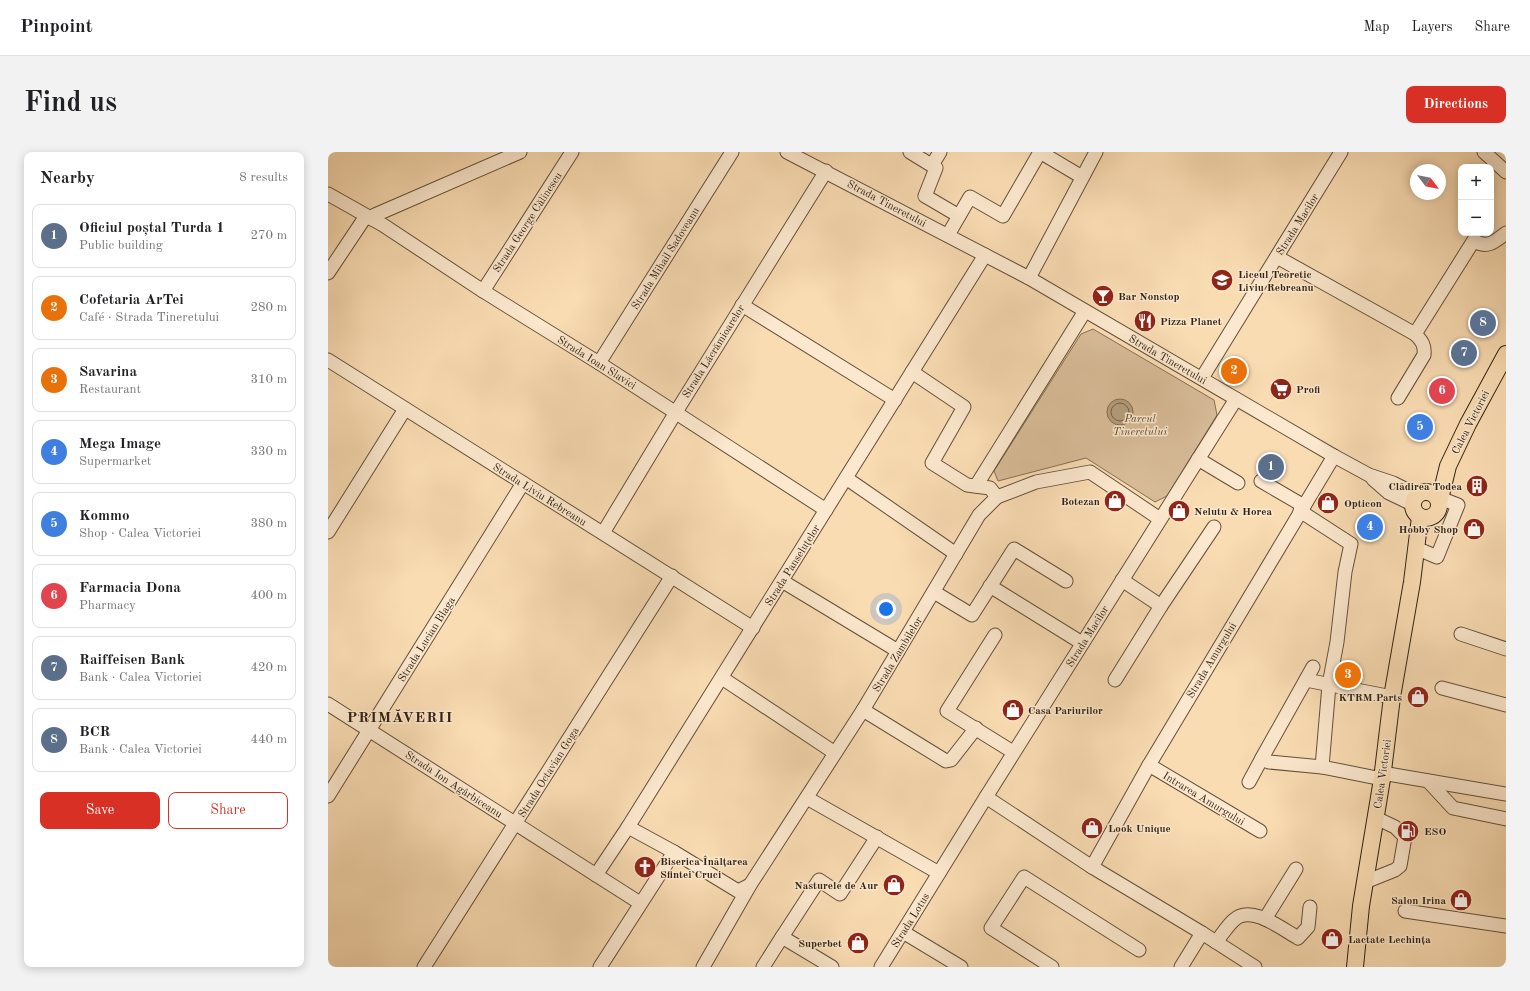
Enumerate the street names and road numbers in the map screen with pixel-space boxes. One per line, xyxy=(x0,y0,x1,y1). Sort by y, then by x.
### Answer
street label: Strada George Călinescu xyxy=(492,171,565,275)
street label: Strada Tineretului xyxy=(845,179,928,230)
street label: Strada Macilor xyxy=(1275,192,1322,257)
street label: Strada Mihail Sadoveanu xyxy=(630,206,702,312)
street label: Strada Lăcrămioarelor xyxy=(681,303,748,400)
street label: Strada Tineretului xyxy=(1126,334,1208,387)
street label: Strada Ioan Slavici xyxy=(555,335,638,392)
street label: Calea Victoriei xyxy=(1451,389,1492,456)
street label: Strada Liviu Rebreanu xyxy=(490,462,588,529)
street label: Strada Panseluțelor xyxy=(764,523,823,608)
street label: Strada Lucian Blaga xyxy=(397,595,458,684)
street label: Strada Macilor xyxy=(1065,604,1112,669)
street label: Strada Zambilelor xyxy=(871,615,925,694)
street label: Strada Amurgului xyxy=(1185,621,1239,700)
street label: Strada Octavian Goga xyxy=(517,725,582,820)
street label: Calea Victoriei xyxy=(1373,739,1394,810)
street label: Strada Ion Agârbiceanu xyxy=(403,750,504,821)
street label: Intrarea Amurgului xyxy=(1160,771,1246,828)
street label: Strada Lotus xyxy=(890,891,933,950)

